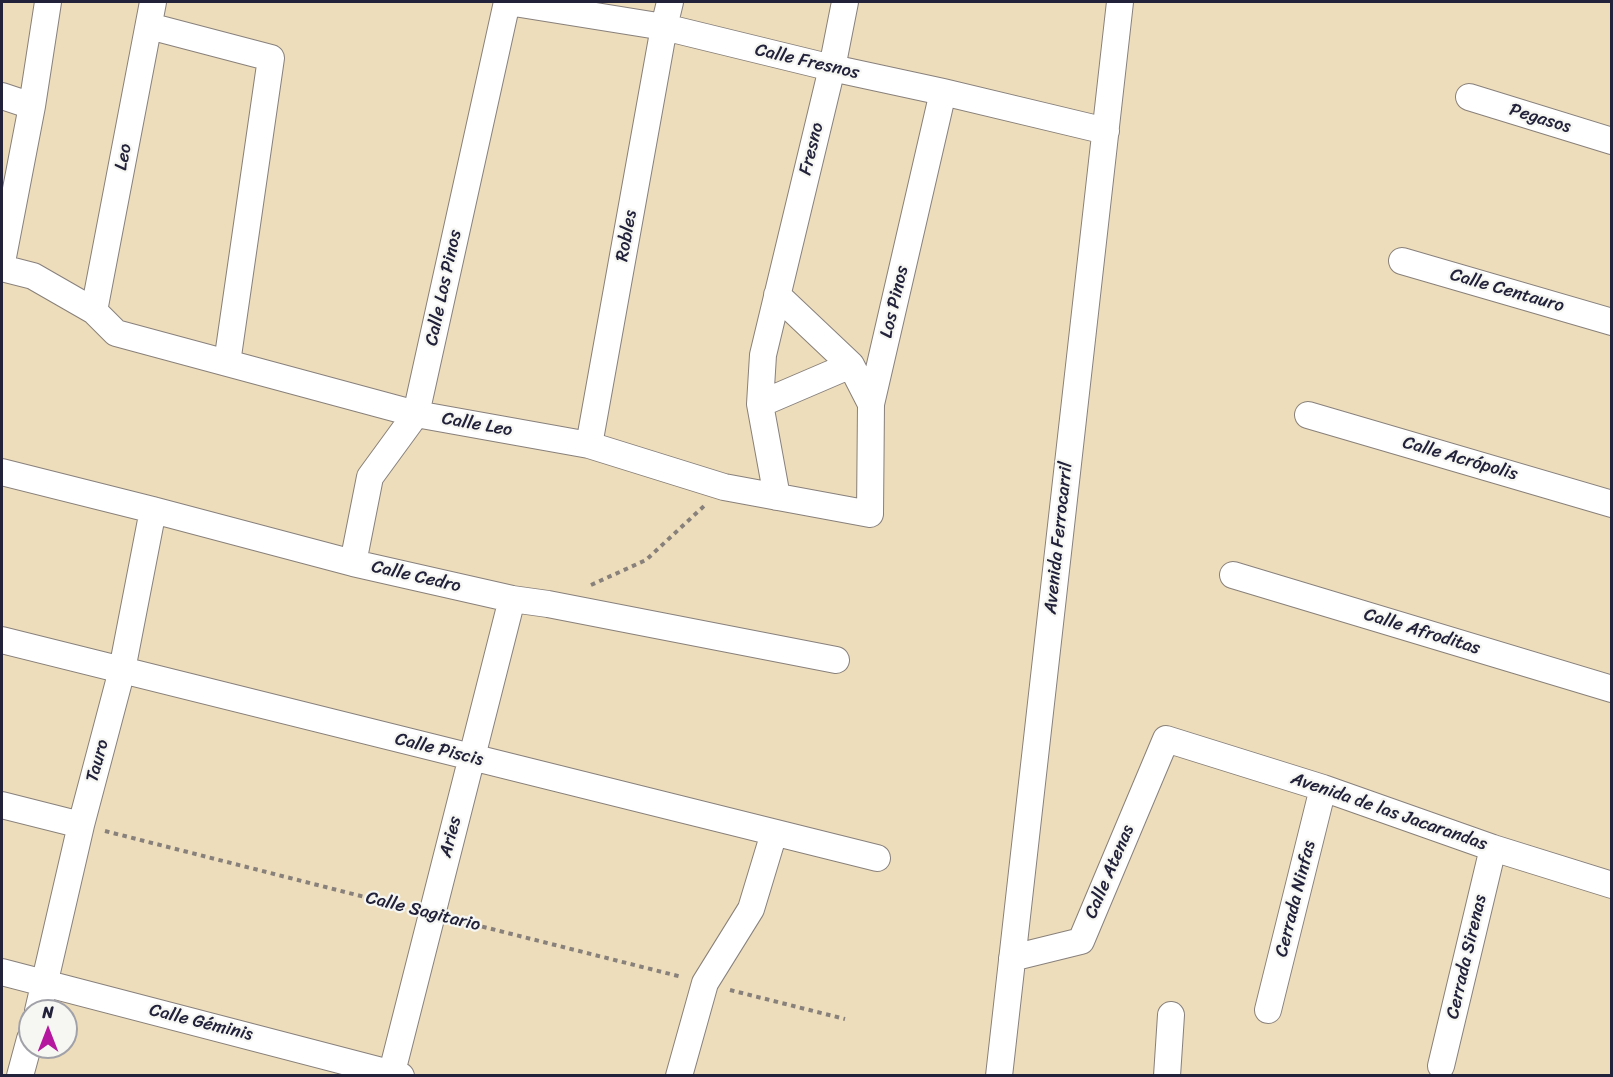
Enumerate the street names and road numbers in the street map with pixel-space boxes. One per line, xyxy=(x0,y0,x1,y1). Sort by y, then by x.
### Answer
street label: Calle Fresnos xyxy=(753,40,861,84)
street label: Pegasos xyxy=(1507,99,1573,139)
street label: Fresno xyxy=(795,120,829,178)
street label: Leo xyxy=(111,142,137,172)
street label: Robles xyxy=(612,209,642,263)
street label: Calle Los Pinos xyxy=(421,228,467,348)
street label: Los Pinos xyxy=(876,264,914,340)
street label: Calle Centauro xyxy=(1447,264,1567,318)
street label: Calle Leo xyxy=(440,408,514,442)
street label: Calle Acrópolis xyxy=(1400,432,1520,486)
street label: Avenida Ferrocarril xyxy=(1040,461,1078,615)
street label: Calle Cedro xyxy=(369,556,463,598)
street label: Calle Afroditas xyxy=(1361,604,1483,660)
street label: Calle Piscis xyxy=(393,729,485,771)
street label: Tauro xyxy=(82,737,114,785)
street label: Avenida de las Jacarandas xyxy=(1288,768,1490,856)
street label: Aries xyxy=(435,814,467,860)
street label: Calle Atenas xyxy=(1081,822,1139,922)
street label: Cerrada Ninfas xyxy=(1271,839,1321,959)
street label: Calle Sagitario xyxy=(364,887,482,937)
street label: Cerrada Sirenas xyxy=(1442,893,1492,1021)
street label: Calle Géminis xyxy=(147,1000,255,1046)

